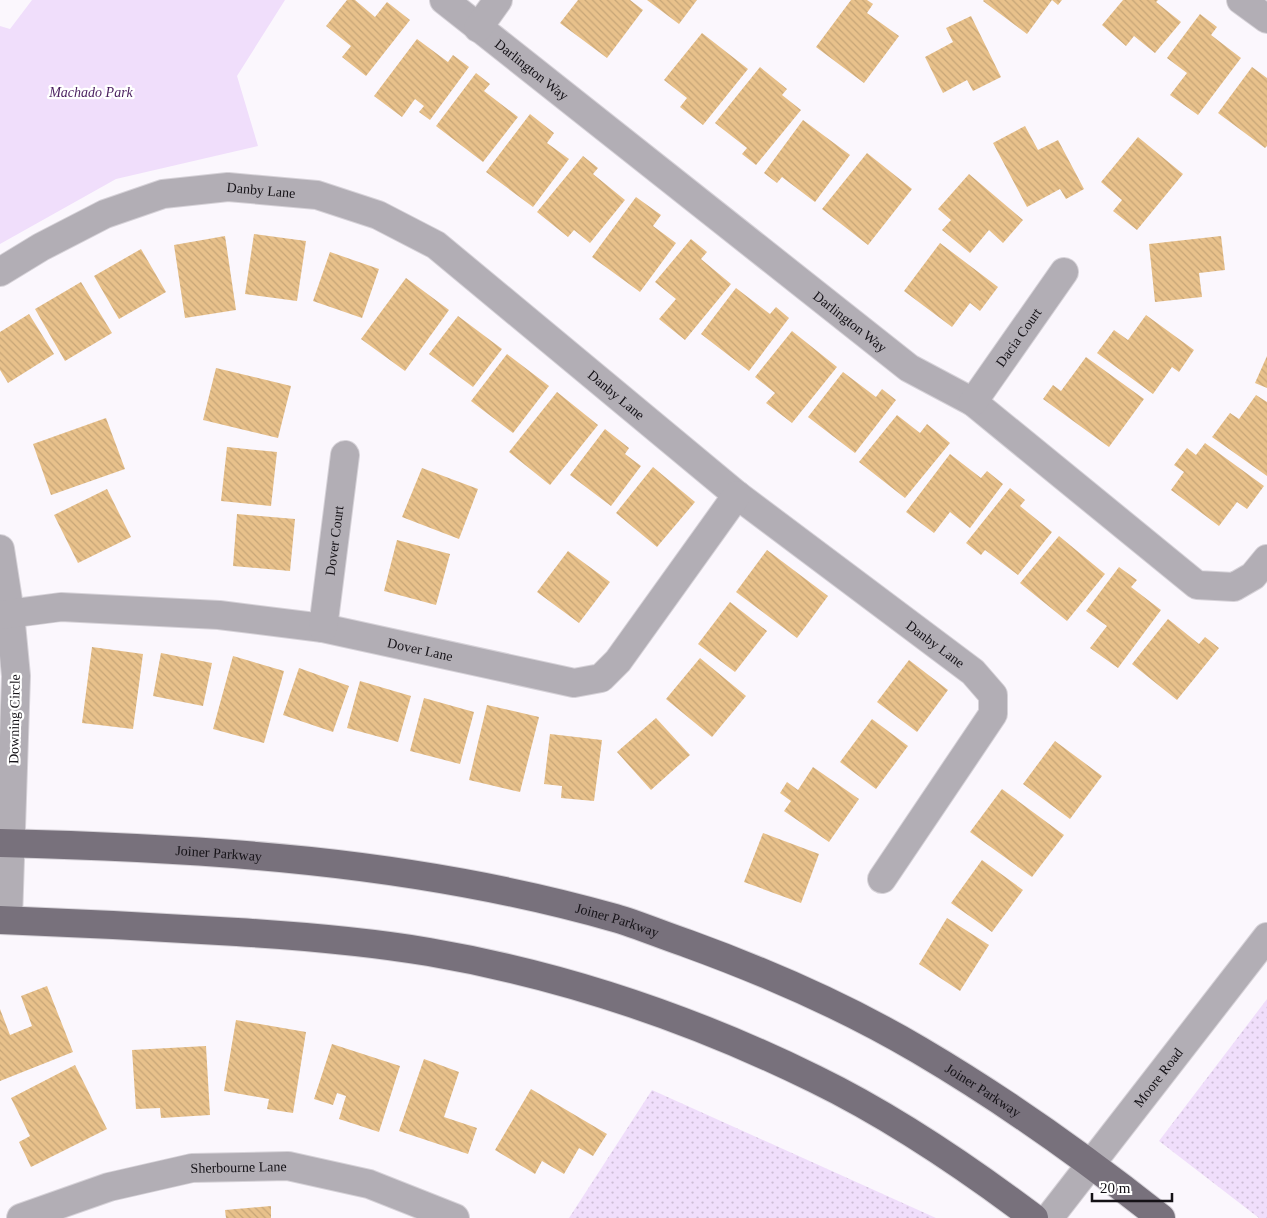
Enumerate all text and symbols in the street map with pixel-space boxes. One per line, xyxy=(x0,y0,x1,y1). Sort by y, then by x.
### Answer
street label: Darlington Way xyxy=(492,36,571,103)
park label: Machado Park xyxy=(48,85,134,100)
street label: Danby Lane xyxy=(226,180,296,201)
street label: Darlington Way xyxy=(810,288,890,355)
street label: Dacia Court xyxy=(993,305,1044,370)
street label: Danby Lane xyxy=(585,367,647,423)
street label: Dover Court xyxy=(323,505,346,577)
street label: Danby Lane xyxy=(903,618,967,671)
street label: Dover Lane xyxy=(386,635,454,664)
street label: Downing Circle xyxy=(6,674,23,764)
street label: Joiner Parkway xyxy=(175,843,263,864)
street label: Joiner Parkway xyxy=(574,901,661,941)
street label: Moore Road xyxy=(1131,1045,1186,1110)
street label: Joiner Parkway xyxy=(943,1061,1024,1120)
street label: Sherbourne Lane xyxy=(190,1159,287,1176)
scale bar xyxy=(1092,1170,1172,1202)
text: 20 m xyxy=(1100,1180,1131,1196)

